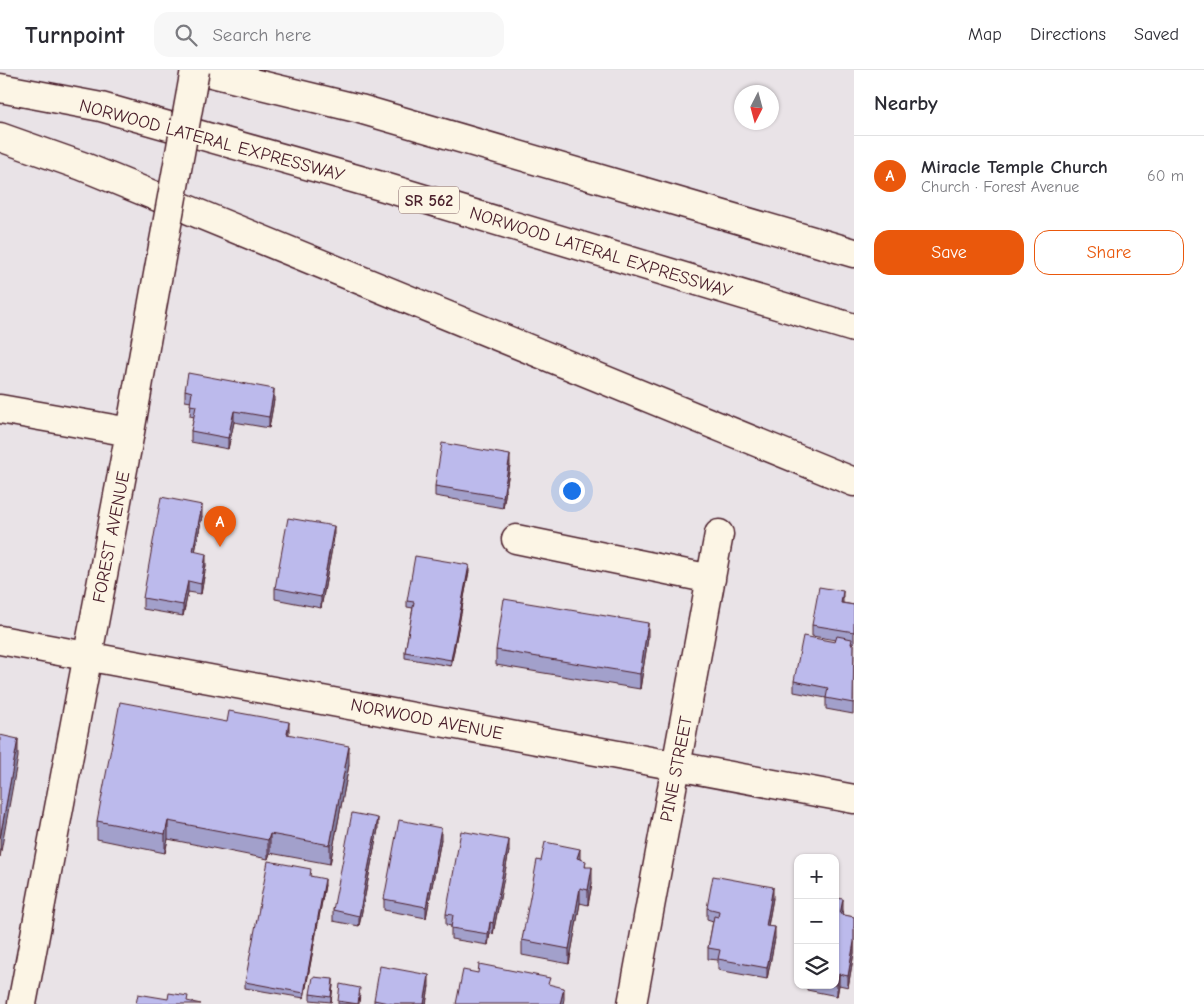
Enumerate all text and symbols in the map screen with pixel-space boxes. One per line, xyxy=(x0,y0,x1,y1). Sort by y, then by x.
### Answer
search box xyxy=(154,12,504,57)
text: Turnpoint xyxy=(25,21,124,49)
icon: search xyxy=(172,21,200,49)
text: Search here xyxy=(212,24,311,46)
text: Map xyxy=(968,24,1002,45)
text: Directions xyxy=(1030,24,1106,45)
text: Saved xyxy=(1134,24,1179,45)
north arrow xyxy=(734,85,779,130)
text: Nearby xyxy=(874,91,938,115)
street label: NORWOOD LATERAL EXPRESSWAY xyxy=(77,95,347,186)
text: Miracle Temple Church xyxy=(921,156,1108,178)
text: A xyxy=(886,167,894,185)
text: 60 m xyxy=(1147,167,1184,185)
text: Church · Forest Avenue xyxy=(921,178,1079,196)
road number: SR 562 xyxy=(399,186,459,214)
street label: NORWOOD LATERAL EXPRESSWAY xyxy=(467,202,735,303)
button: Save xyxy=(874,230,1024,275)
button: Share xyxy=(1034,230,1184,275)
street label: FOREST AVENUE xyxy=(88,469,135,605)
your location xyxy=(559,478,585,504)
pin: A xyxy=(204,506,236,547)
street label: NORWOOD AVENUE xyxy=(349,694,505,745)
street label: PINE STREET xyxy=(656,714,697,824)
map controls xyxy=(794,854,839,989)
button: + xyxy=(794,854,839,899)
button: − xyxy=(794,899,839,944)
button: layers xyxy=(794,944,839,989)

